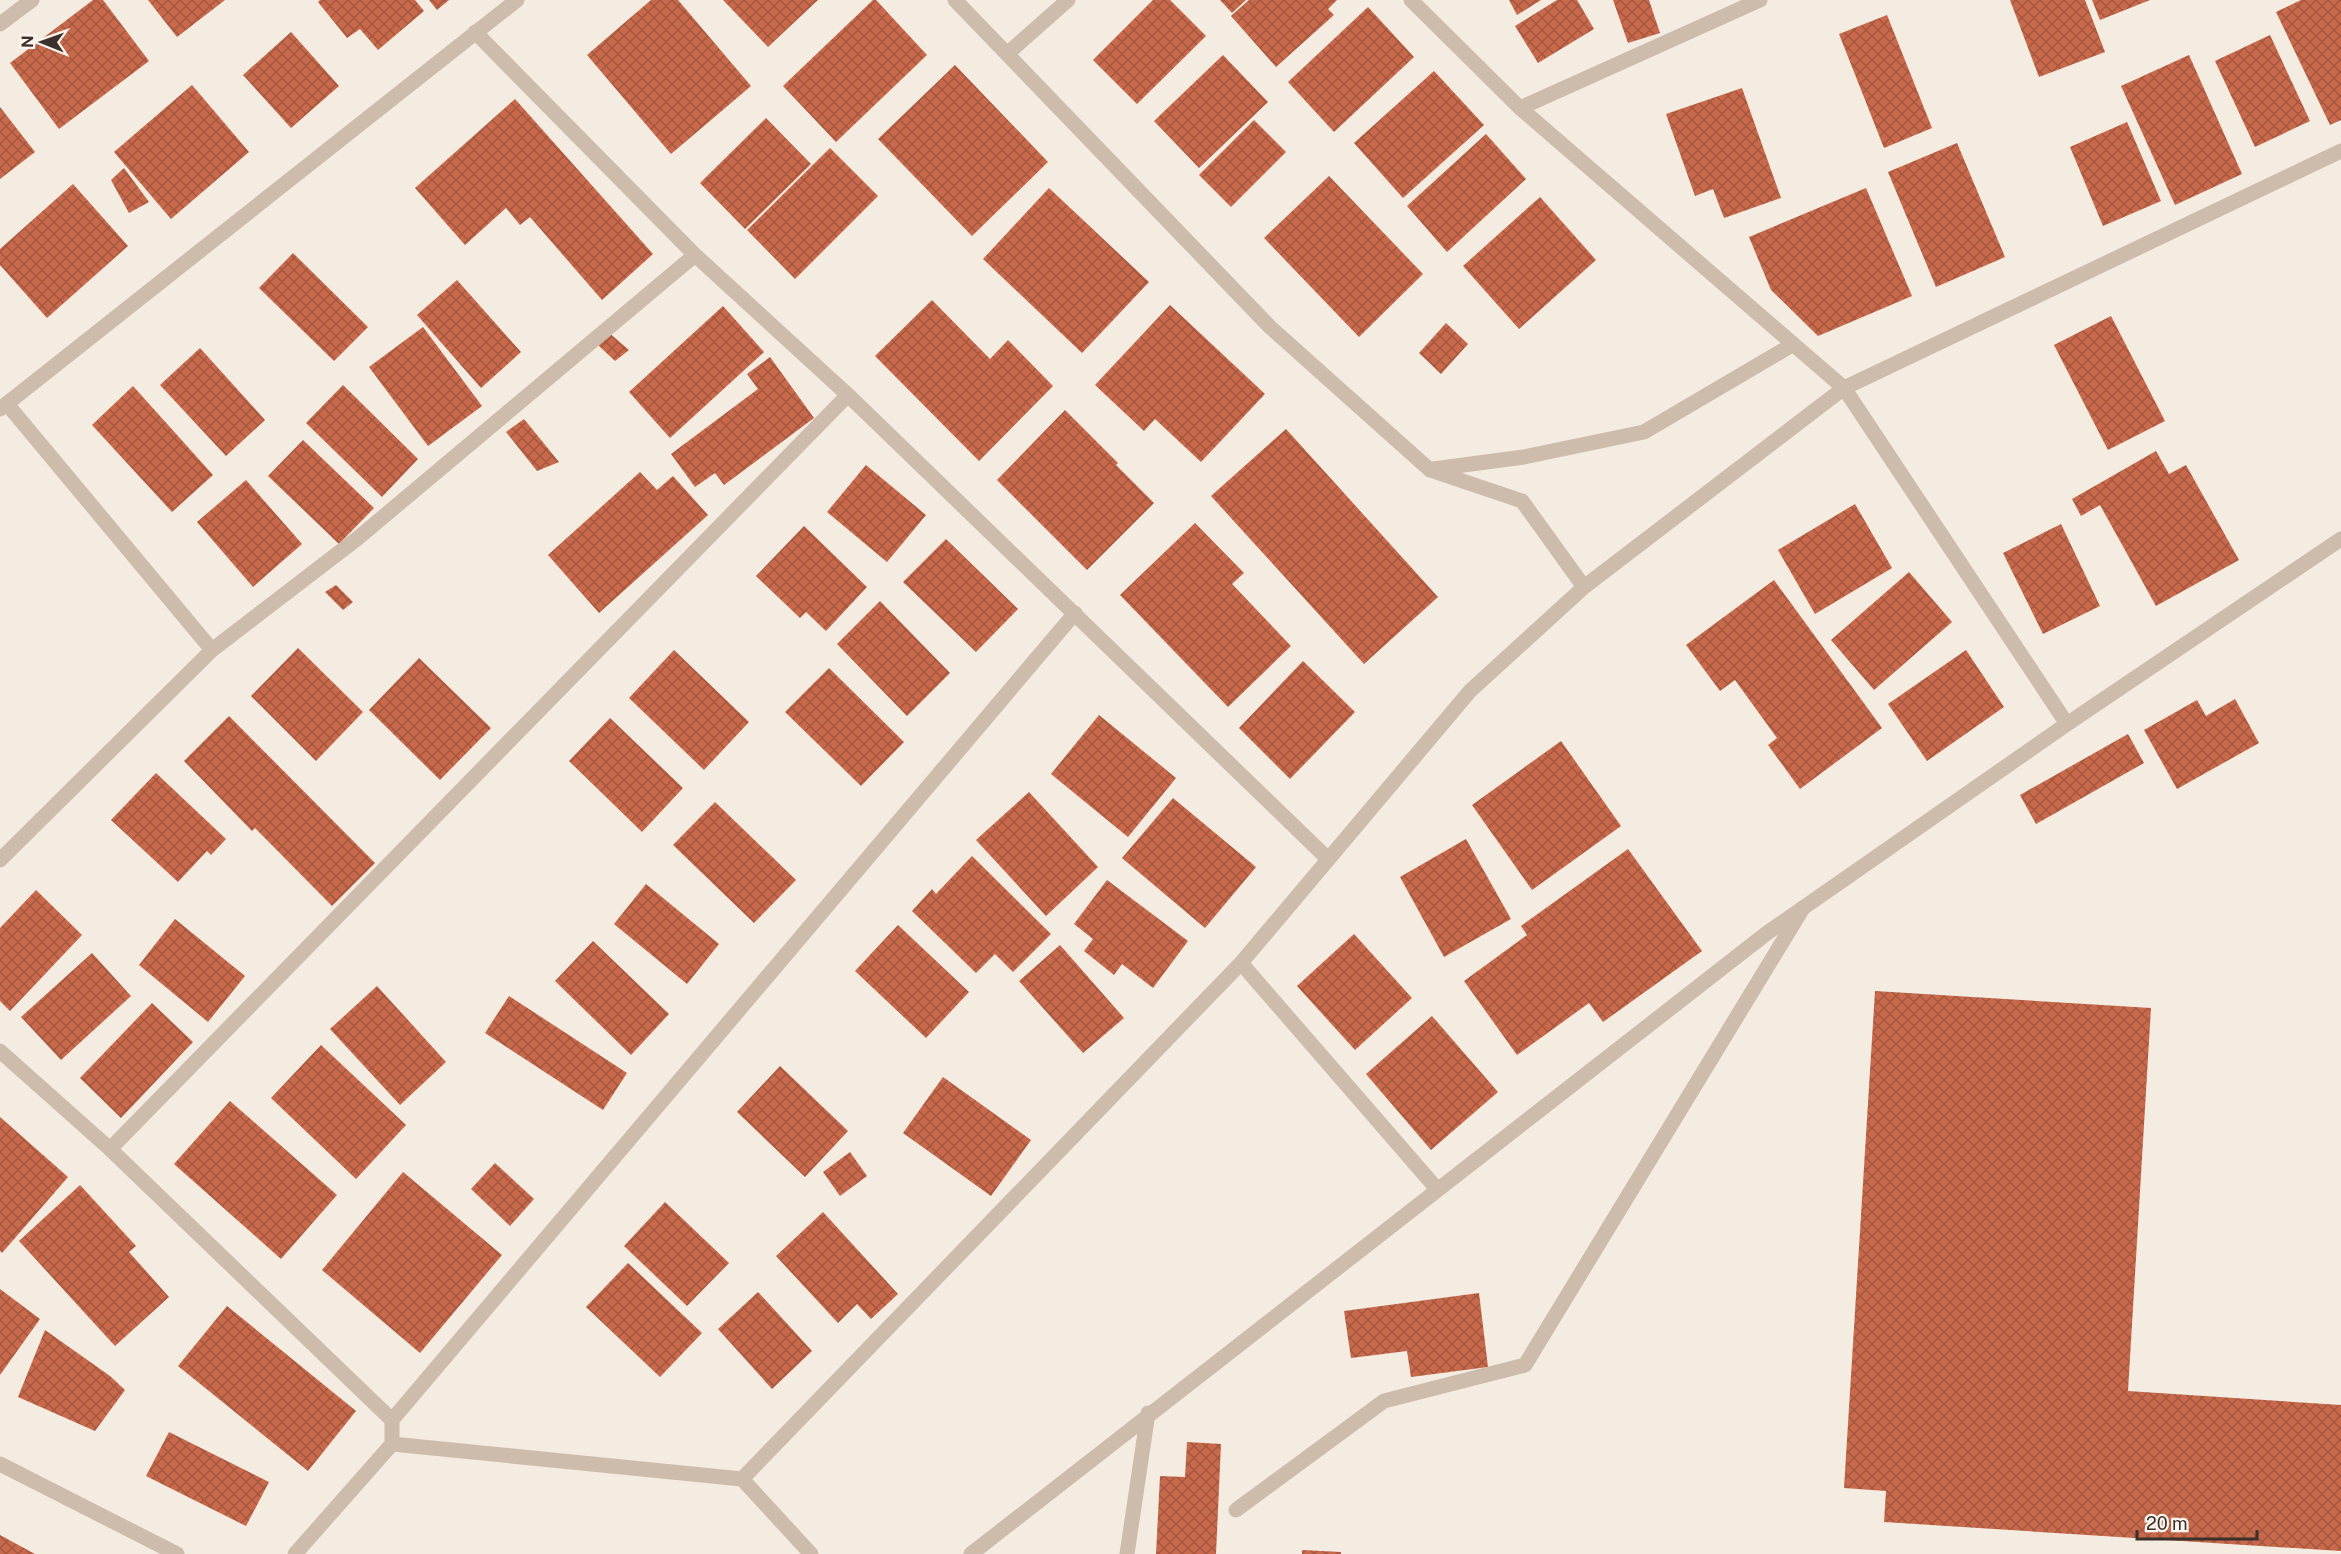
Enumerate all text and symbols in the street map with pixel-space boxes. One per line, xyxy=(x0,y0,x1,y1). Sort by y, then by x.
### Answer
north arrow xyxy=(12,12,72,72)
text: N xyxy=(18,35,37,48)
scale bar xyxy=(2137,1503,2257,1541)
text: 20 m xyxy=(2146,1513,2188,1534)

